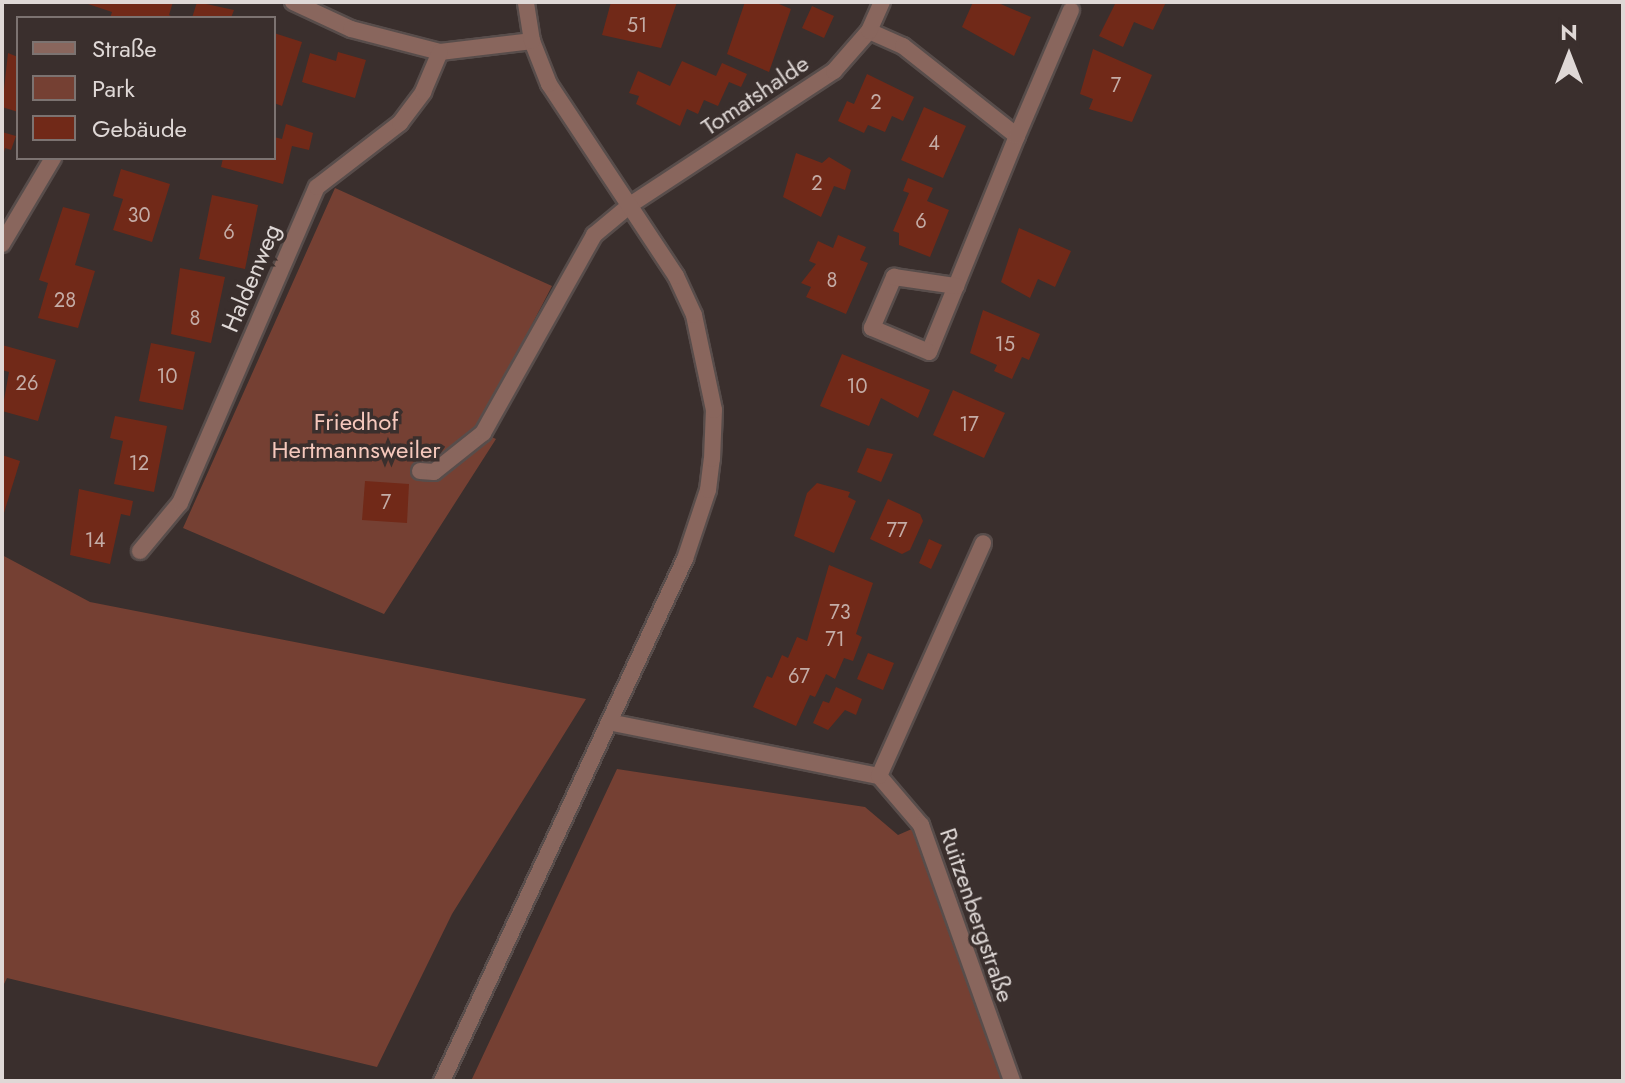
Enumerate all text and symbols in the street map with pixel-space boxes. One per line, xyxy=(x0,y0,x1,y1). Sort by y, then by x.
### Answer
house number: 51 xyxy=(627,13,647,37)
legend xyxy=(16,16,276,160)
north arrow xyxy=(1529,16,1609,96)
text: N xyxy=(1560,16,1578,48)
text: Straße xyxy=(92,31,157,66)
street label: Tomatshalde xyxy=(696,49,814,141)
text: Park xyxy=(92,71,135,106)
house number: 7 xyxy=(1111,73,1121,97)
house number: 2 xyxy=(870,90,882,114)
text: Gebäude xyxy=(92,111,187,146)
house number: 4 xyxy=(928,131,940,155)
house number: 2 xyxy=(811,171,823,195)
house number: 30 xyxy=(128,203,150,227)
house number: 6 xyxy=(915,209,927,233)
street label: Haldenweg xyxy=(215,220,287,336)
house number: 6 xyxy=(223,220,235,244)
house number: 8 xyxy=(827,268,837,292)
house number: 28 xyxy=(54,288,76,312)
house number: 8 xyxy=(190,306,200,330)
house number: 15 xyxy=(995,332,1015,356)
house number: 10 xyxy=(157,364,177,388)
house number: 26 xyxy=(16,371,38,395)
house number: 10 xyxy=(847,374,867,398)
park label: Friedhof Hertmannsweiler xyxy=(271,408,441,464)
house number: 17 xyxy=(959,412,979,436)
house number: 12 xyxy=(129,451,149,475)
house number: 7 xyxy=(381,490,391,514)
house number: 77 xyxy=(887,518,907,542)
house number: 14 xyxy=(85,528,105,552)
house number: 73 xyxy=(829,600,851,624)
house number: 71 xyxy=(825,627,845,651)
house number: 67 xyxy=(788,664,810,688)
street label: Ruitzenbergstraße xyxy=(934,824,1020,1006)

